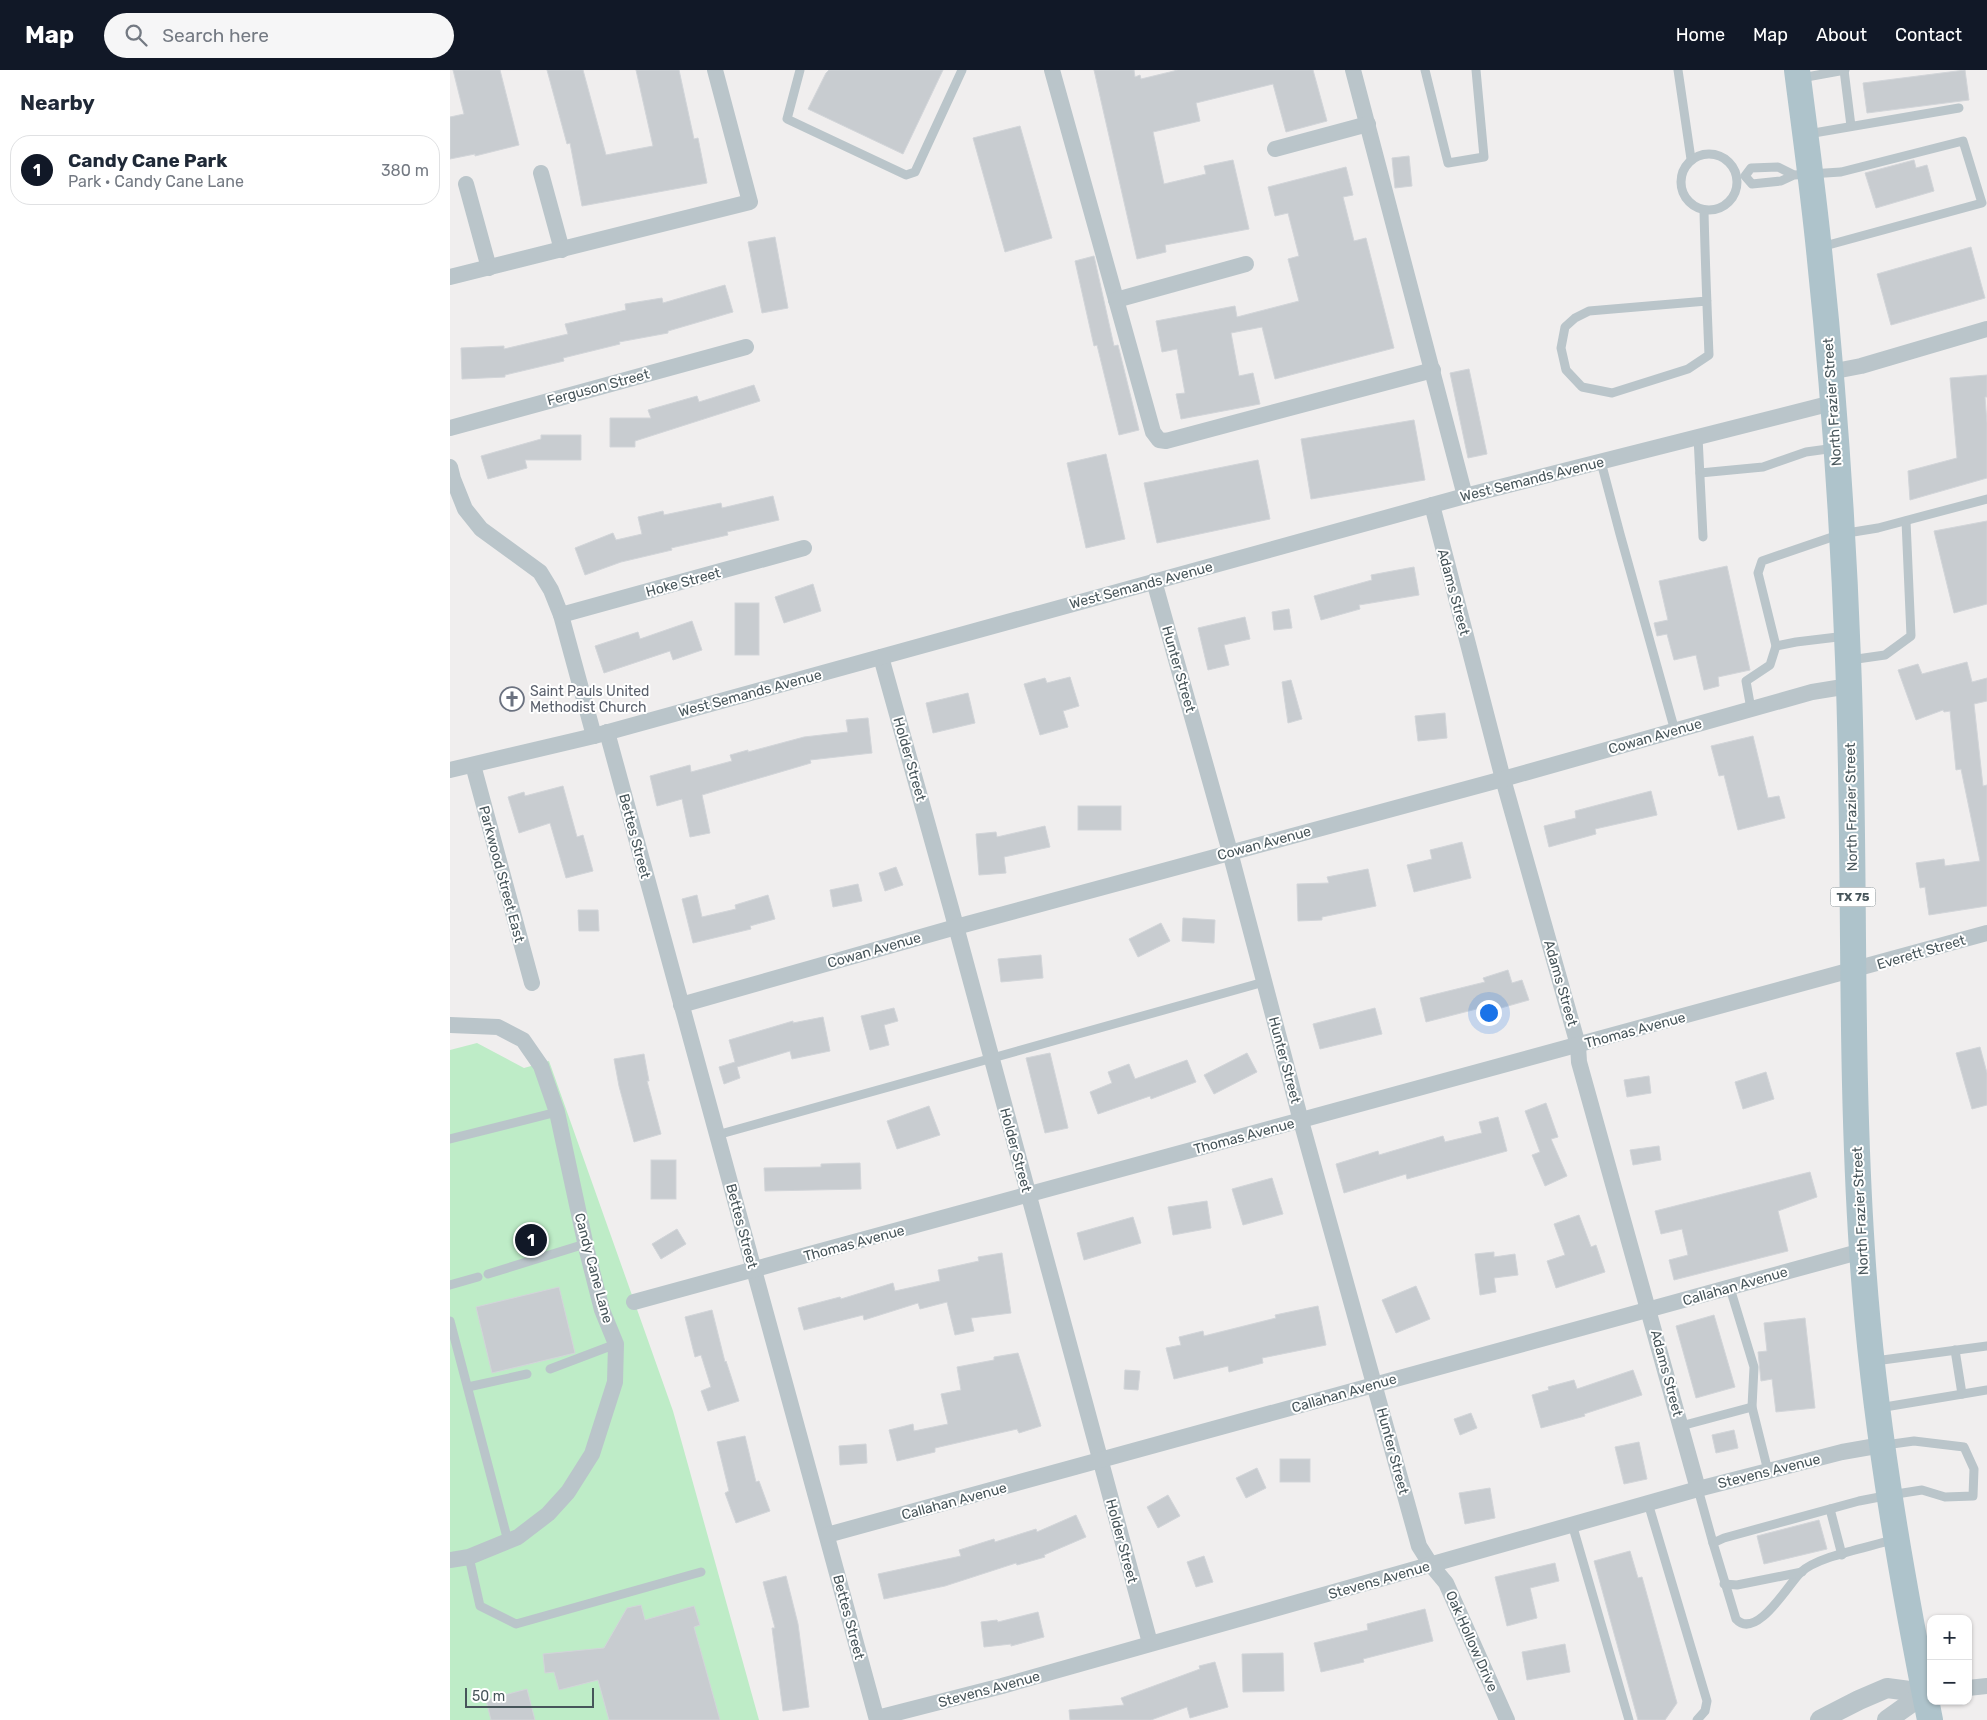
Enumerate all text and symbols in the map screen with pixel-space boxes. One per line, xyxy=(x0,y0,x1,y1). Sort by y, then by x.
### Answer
search box xyxy=(104,13,454,58)
text: Map xyxy=(25,21,74,49)
icon: search xyxy=(122,21,150,49)
text: Search here xyxy=(162,24,269,47)
text: Home xyxy=(1676,24,1725,46)
text: Map xyxy=(1753,24,1788,46)
text: About xyxy=(1816,24,1867,46)
text: Contact xyxy=(1895,24,1962,46)
text: Nearby xyxy=(20,90,95,115)
text: Candy Cane Park xyxy=(68,149,227,172)
text: 1 xyxy=(33,161,41,180)
text: 380 m xyxy=(381,161,429,180)
text: Park · Candy Cane Lane xyxy=(68,172,244,191)
street label: North Frazier Street xyxy=(1819,337,1845,467)
street label: Ferguson Street xyxy=(545,366,652,409)
street label: West Semands Avenue xyxy=(1458,453,1606,506)
street label: Adams Street xyxy=(1434,547,1473,638)
street label: West Semands Avenue xyxy=(1068,558,1215,613)
street label: Hoke Street xyxy=(644,564,723,601)
street label: Hunter Street xyxy=(1158,624,1199,715)
street label: West Semands Avenue xyxy=(677,666,824,721)
place label: Saint Pauls United Methodist Church xyxy=(530,683,649,716)
church icon: Saint Pauls United Methodist Church xyxy=(499,686,525,712)
street label: Holder Street xyxy=(889,715,930,804)
street label: Cowan Avenue xyxy=(1606,715,1704,758)
street label: North Frazier Street xyxy=(1842,742,1861,871)
street label: Bettes Street xyxy=(615,792,654,881)
street label: Parkwood Street East xyxy=(475,804,528,945)
street label: Cowan Avenue xyxy=(1215,823,1313,864)
road number: TX 75 xyxy=(1830,888,1876,906)
street label: Cowan Avenue xyxy=(825,929,923,972)
street label: Everett Street xyxy=(1875,932,1968,973)
street label: Adams Street xyxy=(1540,938,1581,1029)
your location xyxy=(1476,1000,1502,1026)
street label: Thomas Avenue xyxy=(1583,1009,1688,1052)
street label: Hunter Street xyxy=(1265,1015,1304,1106)
street label: Holder Street xyxy=(996,1106,1035,1195)
street label: Thomas Avenue xyxy=(1192,1115,1297,1158)
street label: North Frazier Street xyxy=(1849,1146,1872,1276)
street label: Bettes Street xyxy=(722,1182,761,1271)
street label: Candy Cane Lane xyxy=(571,1211,616,1325)
pin: 1 xyxy=(515,1221,547,1259)
street label: Thomas Avenue xyxy=(802,1222,907,1265)
street label: Callahan Avenue xyxy=(1681,1263,1790,1310)
street label: Adams Street xyxy=(1647,1328,1686,1419)
street label: Callahan Avenue xyxy=(1290,1370,1399,1417)
street label: Hunter Street xyxy=(1373,1406,1412,1497)
street label: Stevens Avenue xyxy=(1716,1451,1822,1492)
street label: Callahan Avenue xyxy=(900,1479,1009,1524)
street label: Holder Street xyxy=(1102,1497,1141,1586)
street label: Stevens Avenue xyxy=(1326,1558,1432,1603)
street label: Bettes Street xyxy=(829,1573,868,1662)
street label: Oak Hollow Drive xyxy=(1442,1588,1501,1694)
map controls xyxy=(1927,1615,1972,1705)
button: + xyxy=(1927,1615,1972,1660)
button: − xyxy=(1927,1660,1972,1705)
street label: Stevens Avenue xyxy=(936,1668,1042,1711)
scale bar xyxy=(465,1685,594,1708)
text: 50 m xyxy=(472,1688,505,1705)

